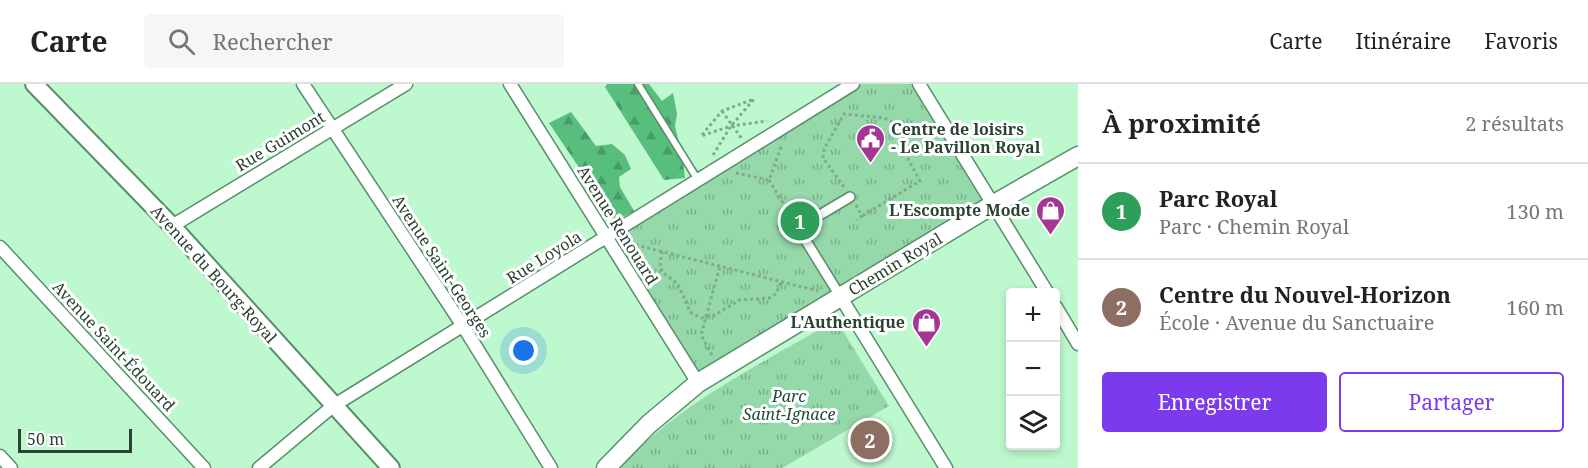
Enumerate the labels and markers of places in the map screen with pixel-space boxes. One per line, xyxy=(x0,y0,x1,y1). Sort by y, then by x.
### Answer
place label: Centre de loisirs - Le Pavillon Royal xyxy=(891,118,1041,158)
public building icon: Centre de loisirs - Le Pavillon Royal xyxy=(854,122,886,164)
shop icon: L'Escompte Mode xyxy=(1035,194,1067,236)
pin: 1 xyxy=(780,198,820,244)
place label: L'Escompte Mode xyxy=(889,199,1030,221)
shop icon: L'Authentique xyxy=(910,306,942,348)
place label: L'Authentique xyxy=(790,311,905,333)
pin: 2 xyxy=(850,418,890,462)

